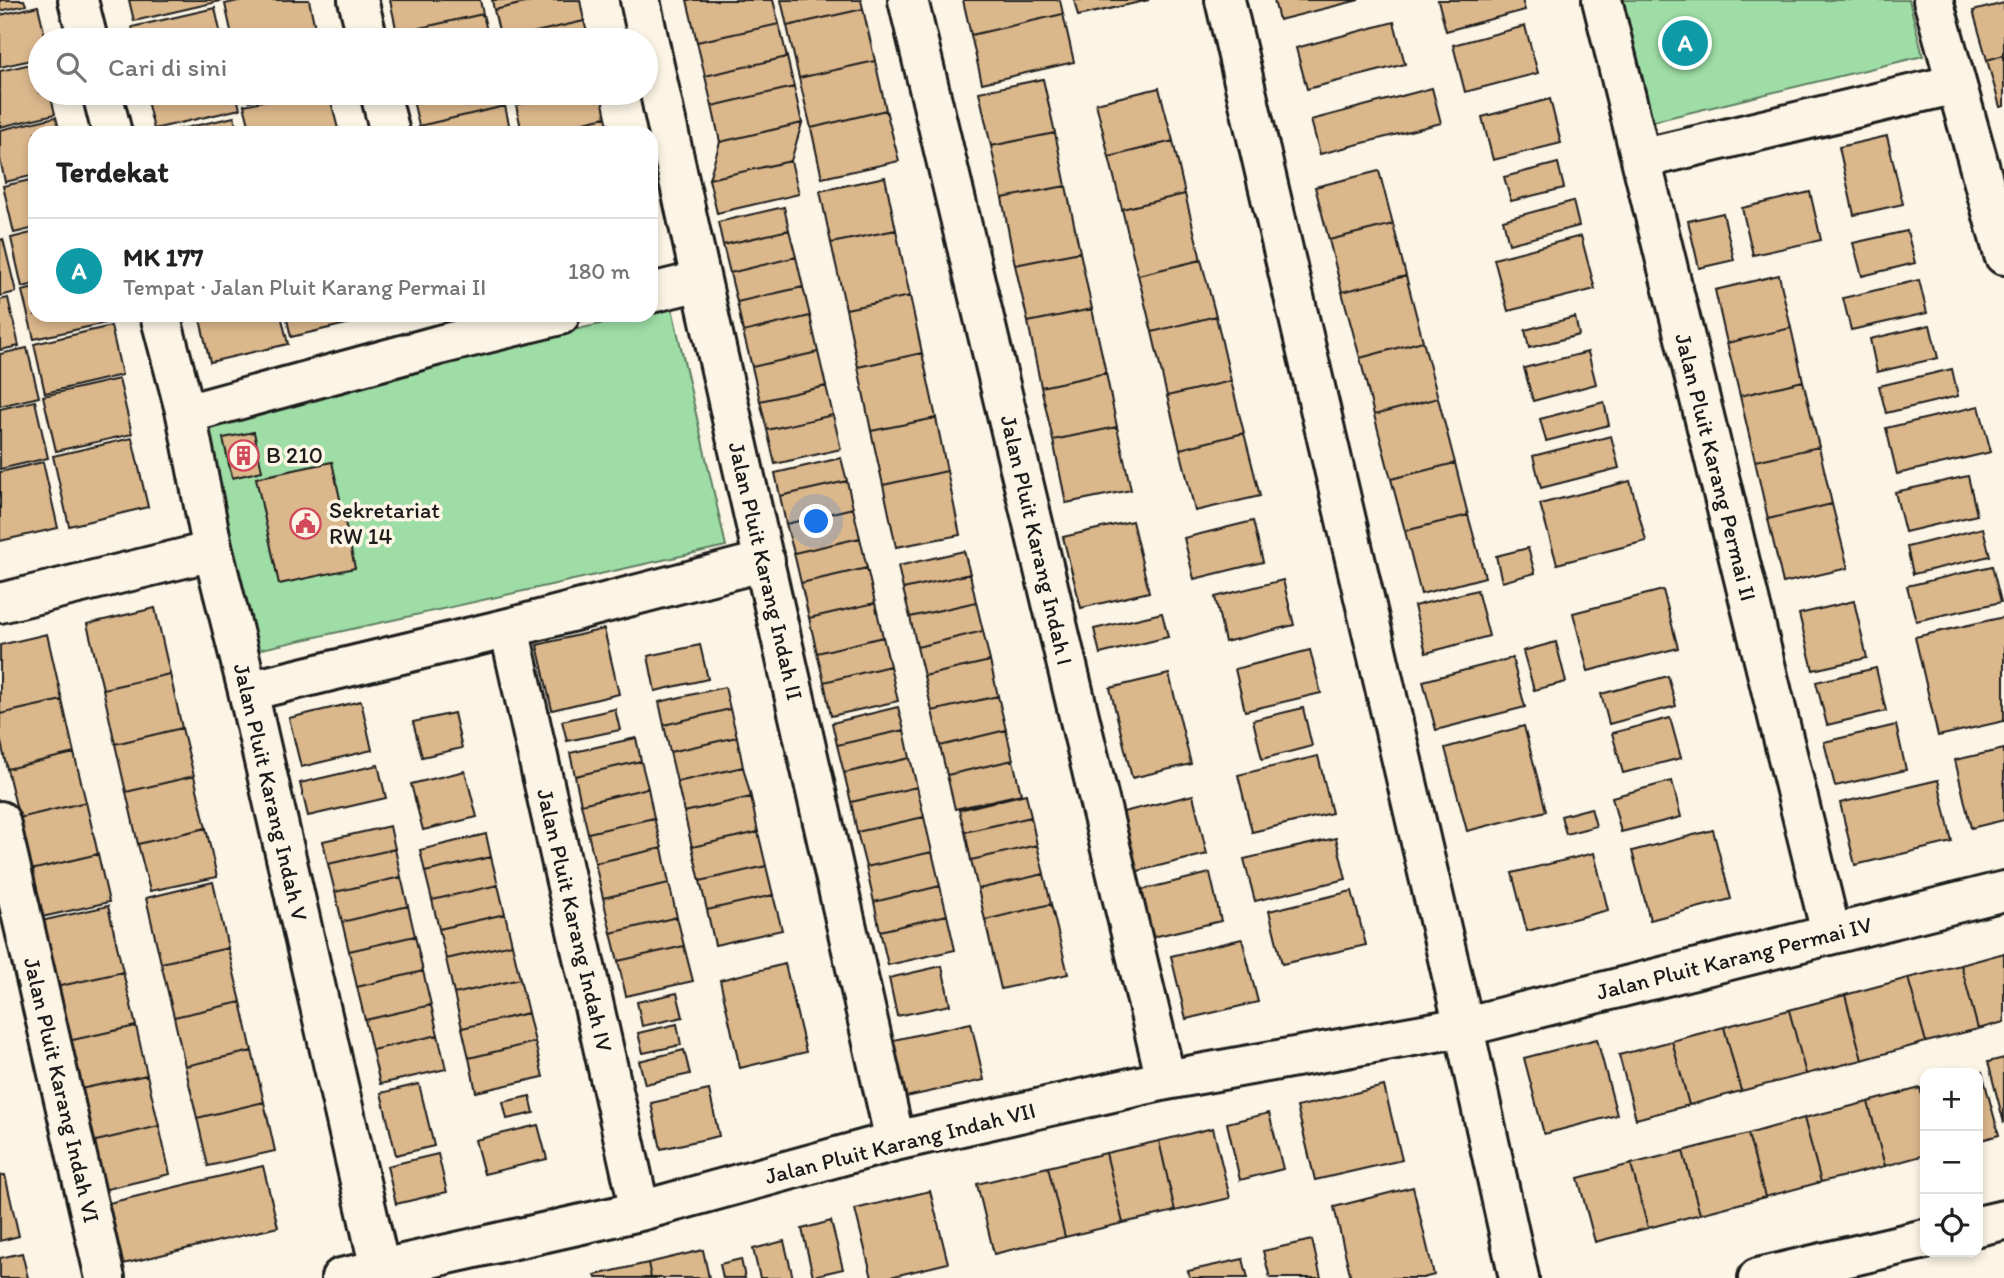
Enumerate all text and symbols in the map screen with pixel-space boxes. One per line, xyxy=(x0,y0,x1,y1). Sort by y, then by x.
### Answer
pin: A xyxy=(1662,17,1708,69)
search box xyxy=(28,28,658,105)
icon: search xyxy=(52,48,90,86)
text: Cari di sini xyxy=(108,51,227,83)
text: Terdekat xyxy=(56,153,169,190)
text: MK 177 xyxy=(123,241,203,273)
text: A xyxy=(72,257,86,285)
text: 180 m xyxy=(568,257,630,285)
text: Tempat · Jalan Pluit Karang Permai II xyxy=(123,273,486,301)
street label: Jalan Pluit Karang Permai II xyxy=(1669,330,1763,604)
street label: Jalan Pluit Karang Indah I xyxy=(995,412,1079,668)
building icon: B 210 xyxy=(226,438,260,472)
street label: Jalan Pluit Karang Indah II xyxy=(723,439,809,703)
place label: B 210 xyxy=(266,441,323,469)
place label: Sekretariat RW 14 xyxy=(329,496,440,550)
your location xyxy=(799,504,833,538)
public building icon: Sekretariat RW 14 xyxy=(289,506,323,540)
street label: Jalan Pluit Karang Indah V xyxy=(228,661,314,924)
street label: Jalan Pluit Karang Indah IV xyxy=(531,786,619,1055)
street label: Jalan Pluit Karang Permai IV xyxy=(1593,910,1875,1006)
street label: Jalan Pluit Karang Indah VI xyxy=(18,954,106,1226)
map controls xyxy=(1920,1068,1983,1257)
button: + xyxy=(1920,1068,1983,1131)
street label: Jalan Pluit Karang Indah VII xyxy=(762,1096,1038,1190)
button: − xyxy=(1920,1131,1983,1194)
button: locate xyxy=(1920,1194,1983,1257)

